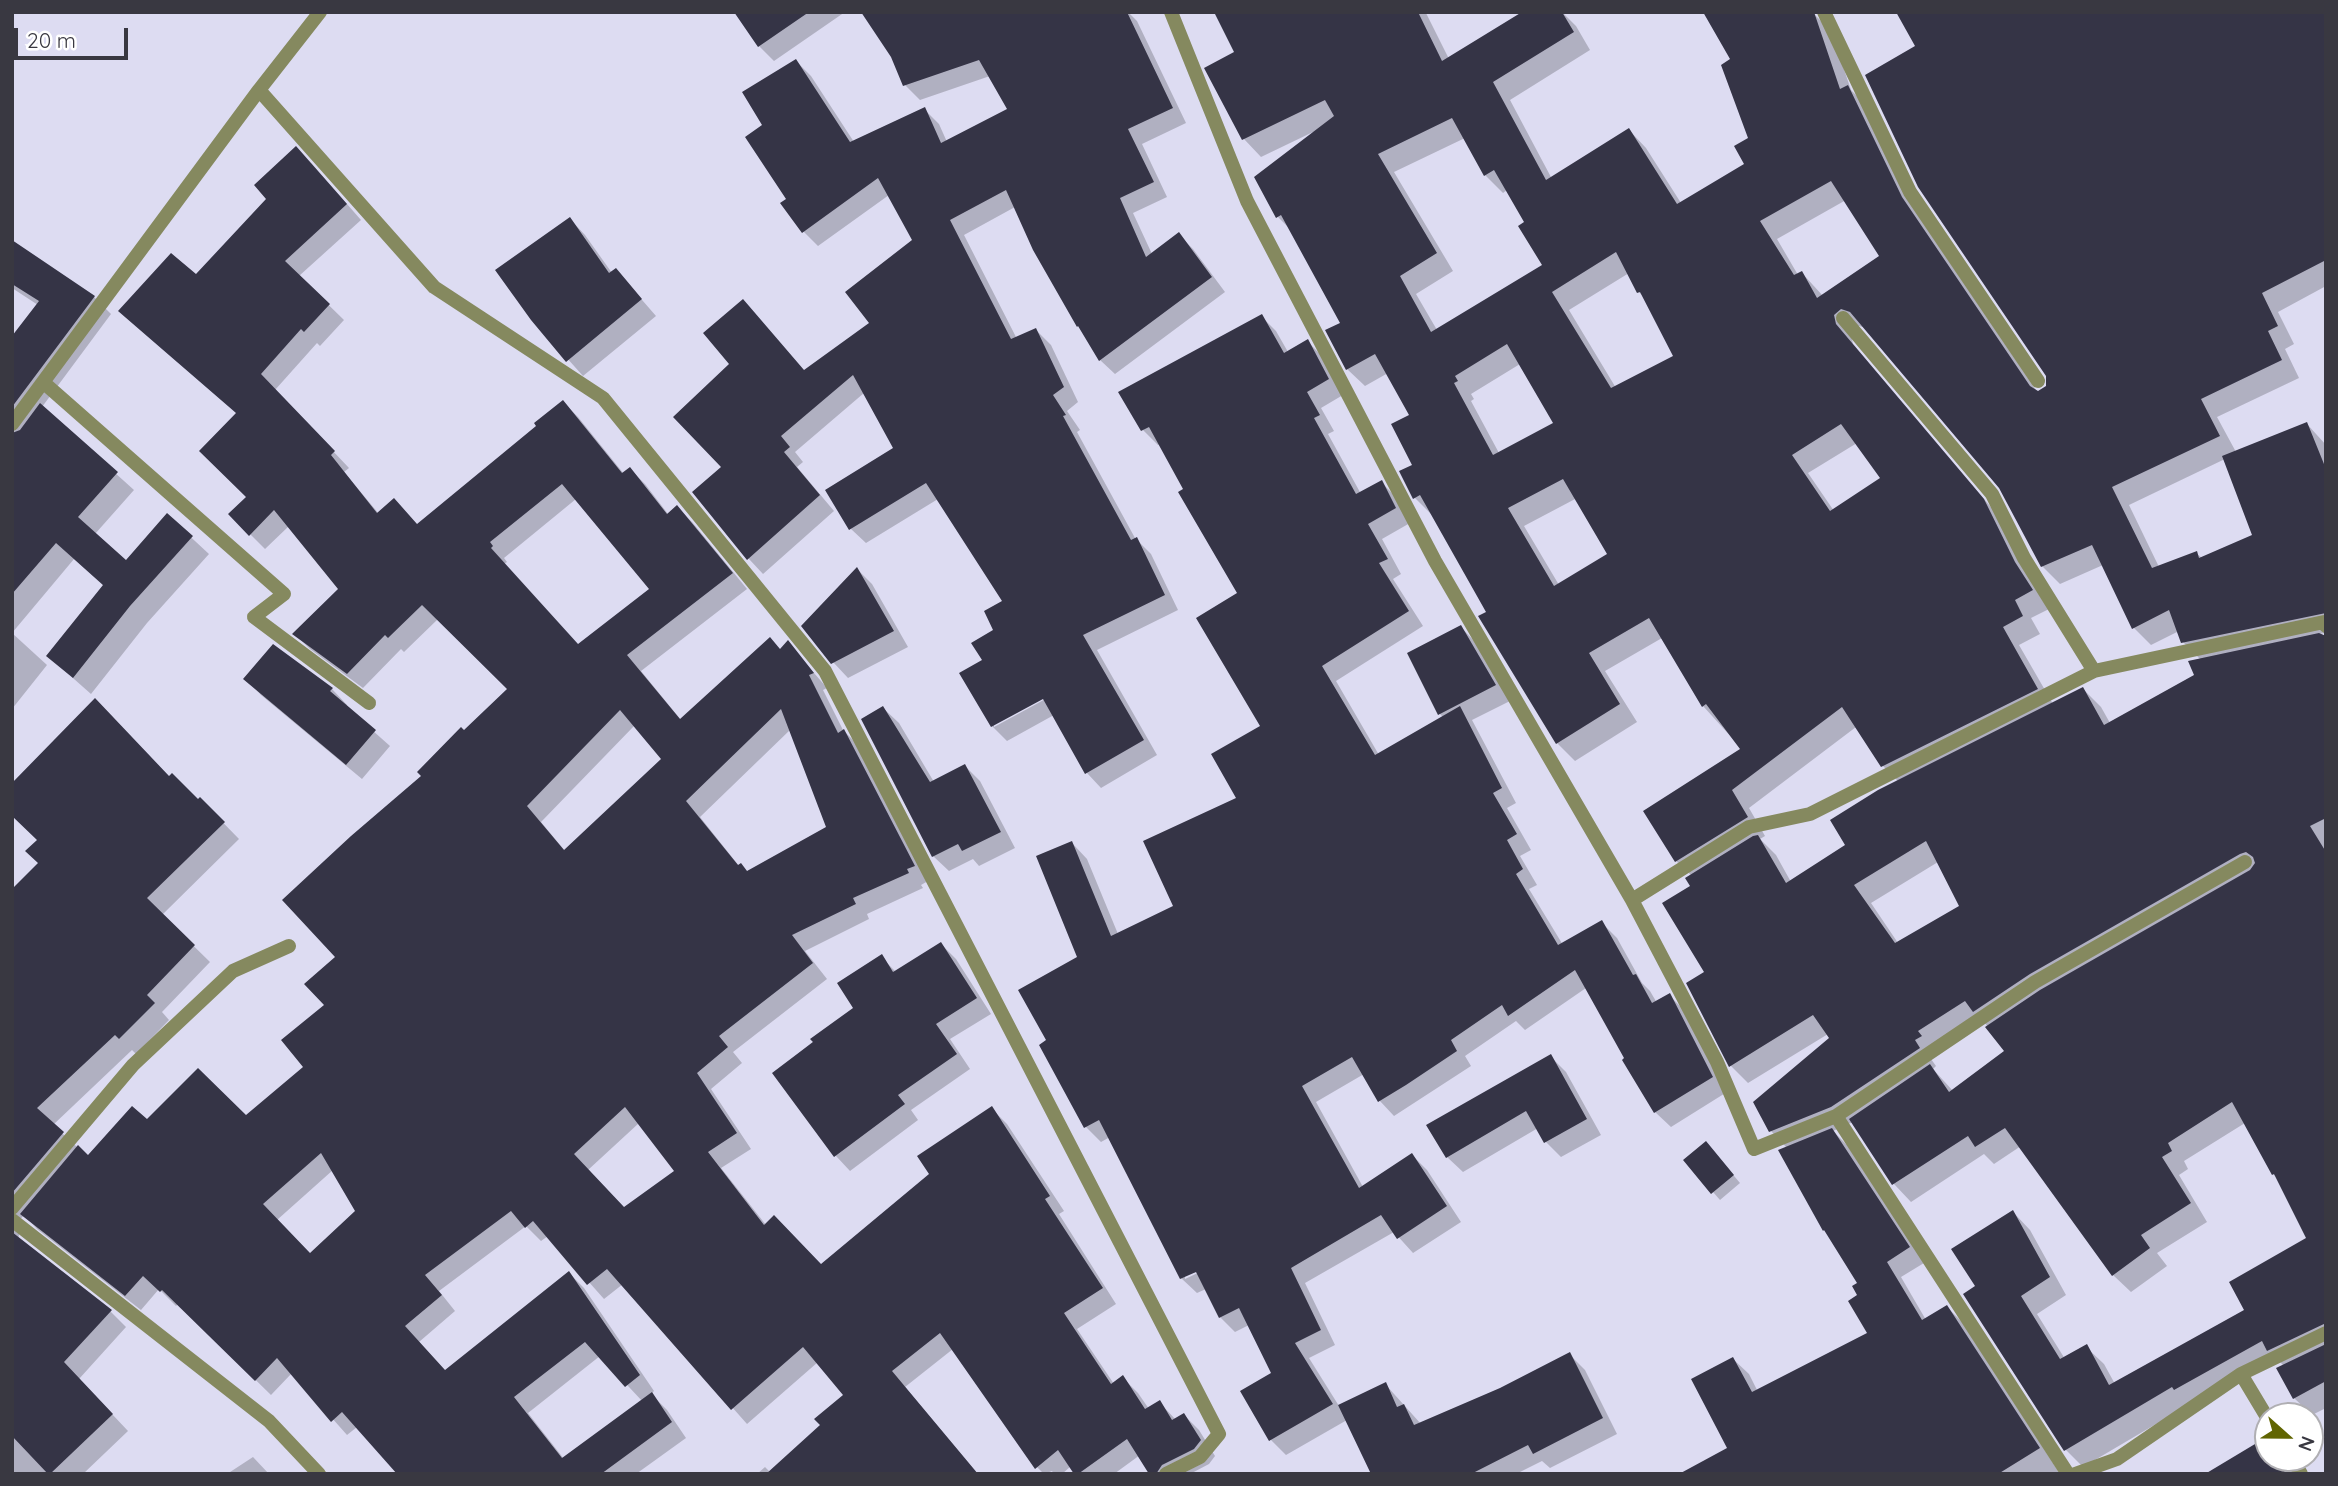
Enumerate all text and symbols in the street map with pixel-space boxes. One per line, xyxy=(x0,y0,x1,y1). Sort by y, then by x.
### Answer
scale bar xyxy=(18,14,131,58)
text: 20 m xyxy=(27,27,76,53)
north arrow xyxy=(2254,1402,2324,1472)
text: N xyxy=(2293,1433,2320,1455)

